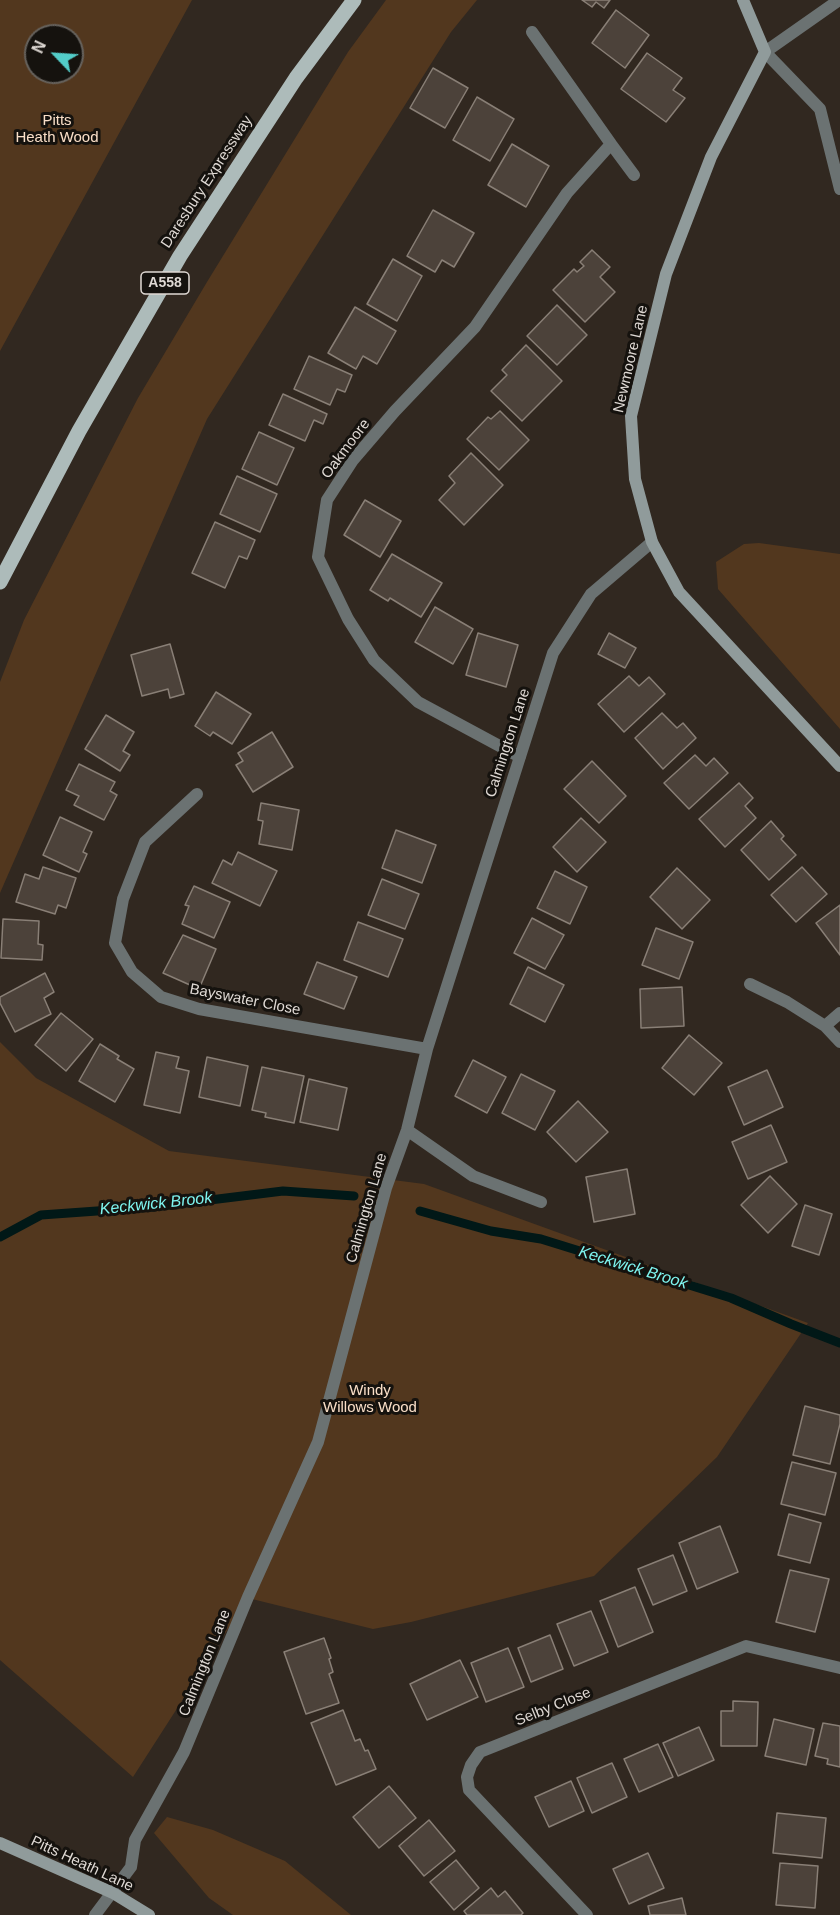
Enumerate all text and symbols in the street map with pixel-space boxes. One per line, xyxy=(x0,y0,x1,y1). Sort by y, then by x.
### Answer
north arrow xyxy=(24,24,84,84)
text: N xyxy=(29,38,49,56)
park label: Pitts Heath Wood xyxy=(15,112,99,147)
street label: Daresbury Expressway xyxy=(157,112,257,252)
road number: A558 xyxy=(141,272,189,294)
street label: Newmoore Lane xyxy=(610,303,652,415)
street label: Oakmoore xyxy=(318,416,374,482)
street label: Calmington Lane xyxy=(482,686,534,800)
street label: Bayswater Close xyxy=(188,980,302,1020)
street label: Calmington Lane xyxy=(343,1151,391,1265)
water label: Keckwick Brook xyxy=(99,1189,213,1219)
water label: Keckwick Brook xyxy=(576,1242,690,1294)
park label: Windy Willows Wood xyxy=(323,1382,417,1417)
street label: Calmington Lane xyxy=(175,1607,235,1719)
street label: Selby Close xyxy=(513,1684,593,1730)
street label: Pitts Heath Lane xyxy=(28,1832,136,1896)

